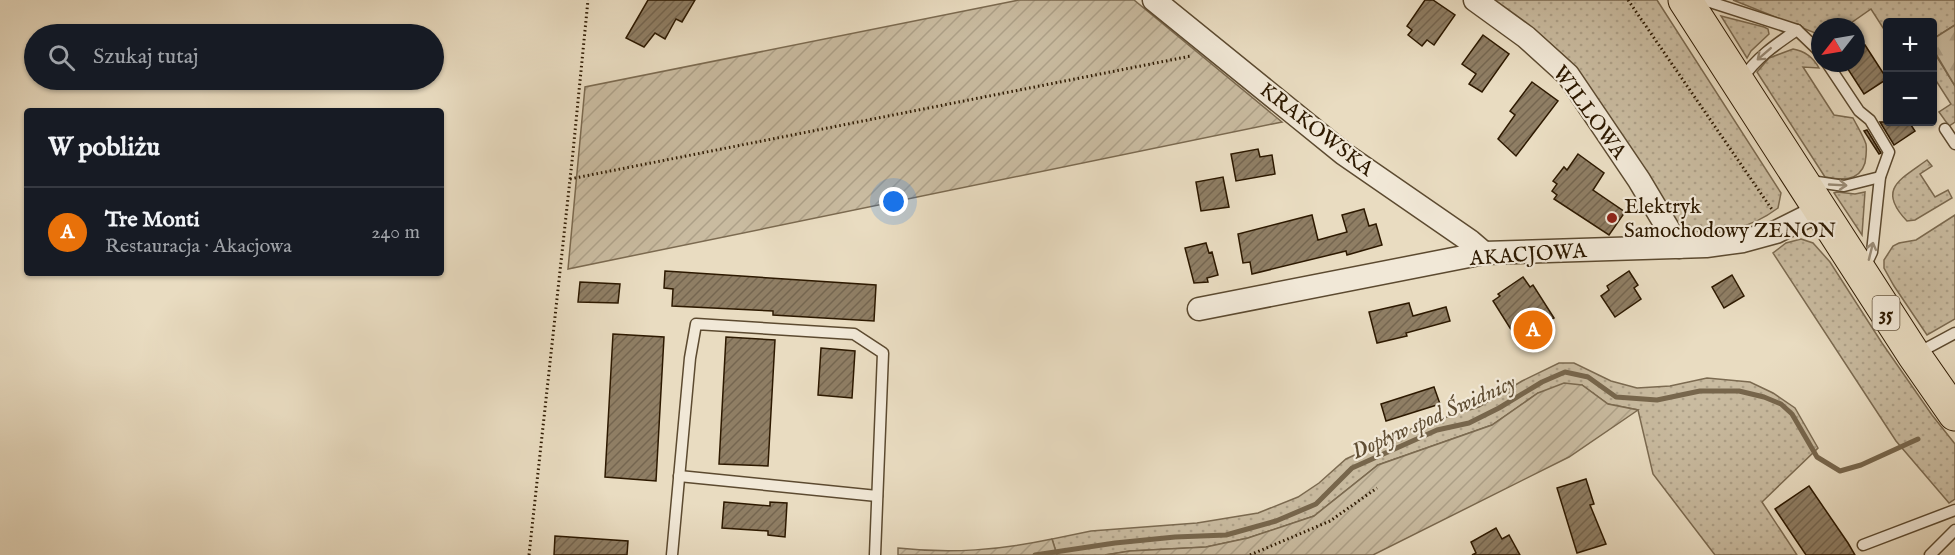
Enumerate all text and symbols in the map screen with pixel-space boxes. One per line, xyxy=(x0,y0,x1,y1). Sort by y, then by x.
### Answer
north arrow xyxy=(1811,18,1865,72)
map controls xyxy=(1883,18,1937,126)
button: + xyxy=(1883,18,1937,72)
search box xyxy=(24,24,444,90)
icon: search xyxy=(45,41,78,74)
text: Szukaj tutaj xyxy=(93,43,198,71)
one-way arrow xyxy=(1756,47,1772,60)
street label: WILLOWA xyxy=(1546,61,1632,166)
button: − xyxy=(1883,72,1937,126)
street label: KRAKOWSKA xyxy=(1254,77,1379,184)
text: W pobliżu xyxy=(48,131,160,164)
one-way arrow xyxy=(1828,179,1847,190)
your location xyxy=(879,187,908,216)
place label: Elektryk Samochodowy ZENON xyxy=(1624,194,1836,245)
text: Tre Monti xyxy=(105,206,200,234)
marker: Elektryk Samochodowy ZENON xyxy=(1605,211,1619,225)
text: A xyxy=(61,220,74,245)
text: 240 m xyxy=(371,220,420,245)
text: Restauracja · Akacjowa xyxy=(105,234,292,259)
street label: AKACJOWA xyxy=(1468,238,1588,273)
one-way arrow xyxy=(1865,242,1877,261)
road number: 35 xyxy=(1872,296,1900,330)
pin: A xyxy=(1514,308,1552,352)
water label: Dopływ spod Świdnicy xyxy=(1347,369,1521,467)

